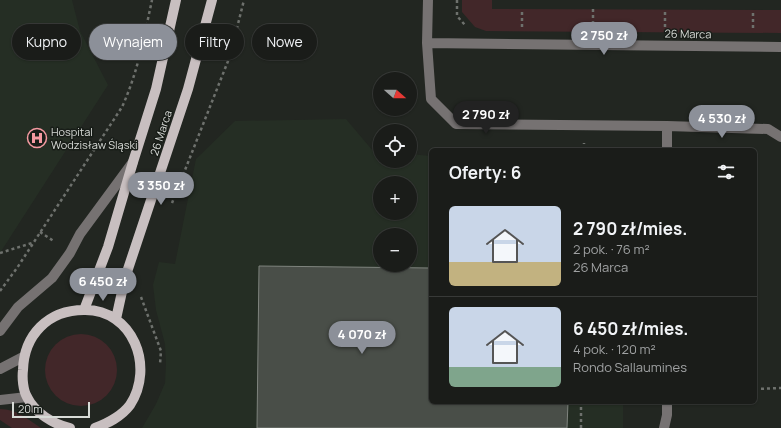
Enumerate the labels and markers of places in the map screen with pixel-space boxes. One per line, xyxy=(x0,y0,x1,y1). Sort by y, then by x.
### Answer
pin: 2 750 zł xyxy=(563,22,645,56)
pin: 2 790 zł xyxy=(445,101,527,135)
pin: 4 530 zł xyxy=(681,105,763,139)
place label: Hospital Wodzisław Śląski xyxy=(51,124,138,152)
hospital icon: Hospital Wodzisław Śląski xyxy=(26,127,48,149)
pin: 3 350 zł xyxy=(120,172,202,206)
pin: 6 450 zł xyxy=(62,268,144,302)
pin: 4 070 zł xyxy=(321,321,403,355)

